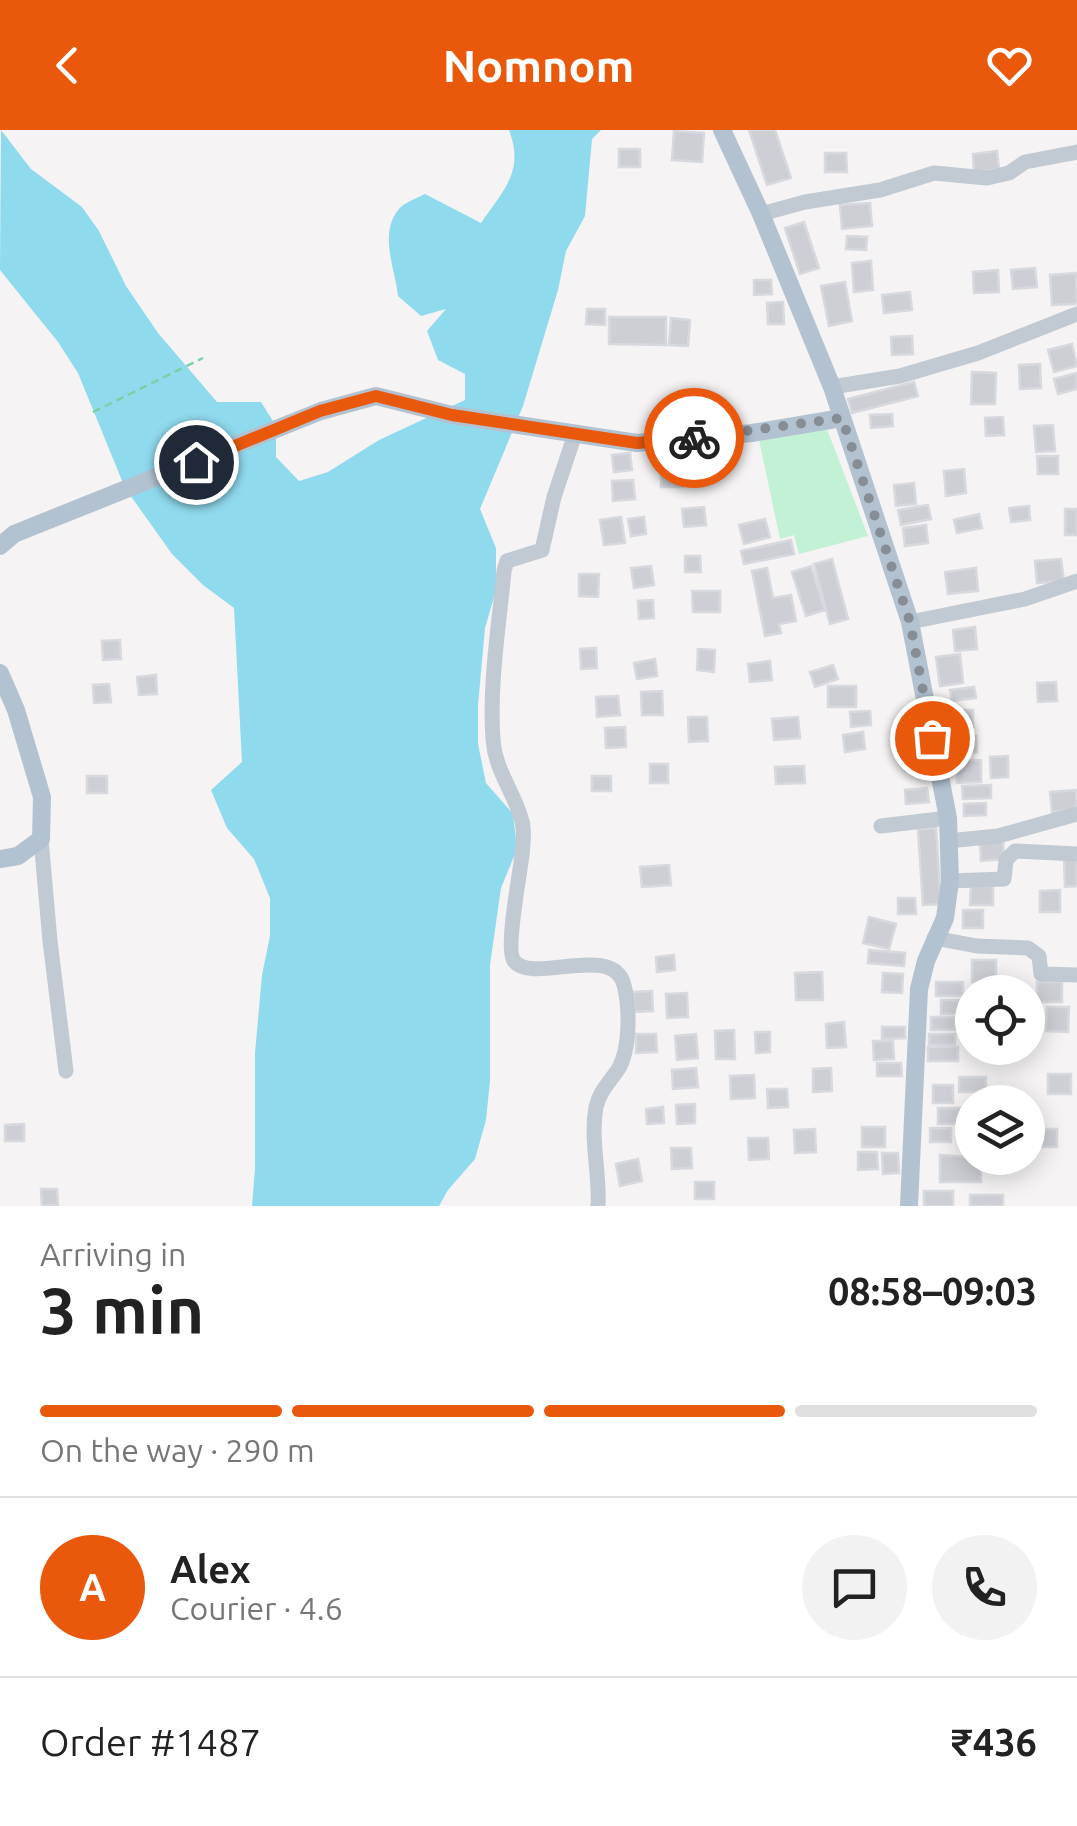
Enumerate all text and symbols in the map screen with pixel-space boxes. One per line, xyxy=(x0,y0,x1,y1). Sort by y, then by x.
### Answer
icon: back xyxy=(40,38,95,93)
icon: heart xyxy=(982,38,1037,93)
text: Nomnom xyxy=(443,40,634,91)
courier xyxy=(644,388,744,488)
icon: bike xyxy=(667,411,722,466)
pin xyxy=(154,420,239,505)
icon: home xyxy=(169,435,224,490)
pin xyxy=(890,696,975,781)
icon: bag xyxy=(905,711,960,766)
map controls xyxy=(955,975,1045,1175)
button: locate xyxy=(955,975,1045,1065)
button: layers xyxy=(955,1085,1045,1175)
text: Arriving in xyxy=(40,1236,186,1272)
text: 08:58–09:03 xyxy=(828,1270,1037,1312)
text: 3 min xyxy=(40,1273,204,1346)
text: On the way · 290 m xyxy=(40,1432,315,1468)
button: chat xyxy=(802,1535,907,1640)
button: phone xyxy=(932,1535,1037,1640)
text: Alex xyxy=(170,1548,251,1590)
text: A xyxy=(79,1566,106,1608)
text: Courier · 4.6 xyxy=(170,1590,343,1626)
text: Order #1487 xyxy=(40,1721,261,1763)
text: ₹436 xyxy=(951,1721,1037,1763)

